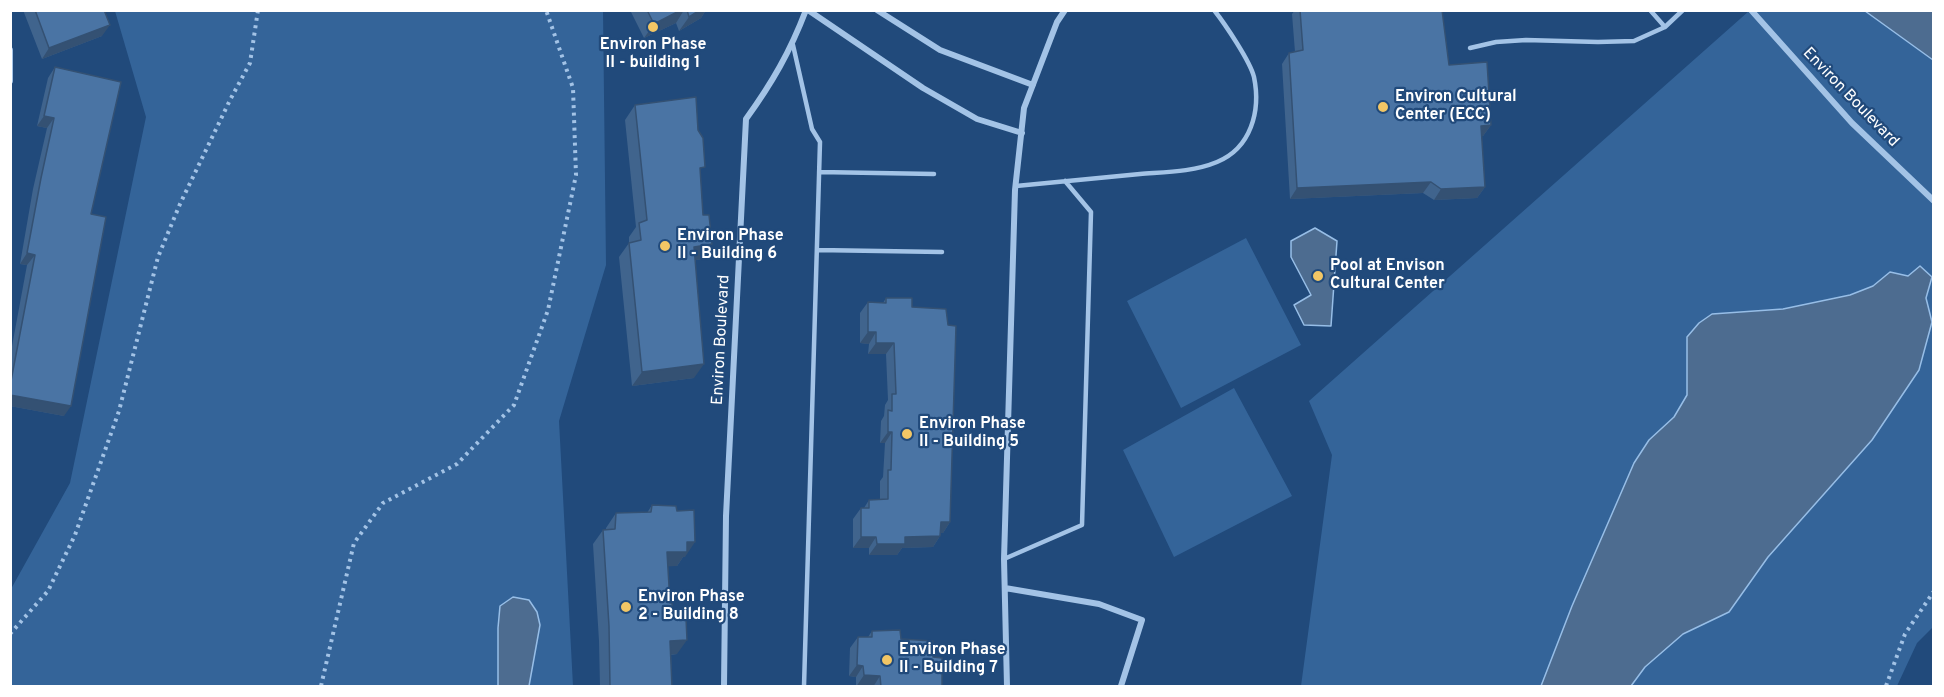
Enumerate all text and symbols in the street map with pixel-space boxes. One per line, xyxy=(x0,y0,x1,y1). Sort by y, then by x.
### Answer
marker: Environ Phase II - building 1 xyxy=(646,20,660,34)
place label: Environ Phase II - building 1 xyxy=(600,36,706,74)
street label: Environ Boulevard xyxy=(1798,44,1902,152)
place label: Environ Cultural Center (ECC) xyxy=(1395,88,1517,126)
marker: Environ Cultural Center (ECC) xyxy=(1376,100,1390,114)
place label: Environ Phase II - Building 6 xyxy=(677,227,784,265)
marker: Environ Phase II - Building 6 xyxy=(658,239,672,253)
place label: Pool at Envison Cultural Center xyxy=(1330,257,1445,295)
marker: Pool at Envison Cultural Center xyxy=(1311,269,1325,283)
street label: Environ Boulevard xyxy=(709,274,735,406)
place label: Environ Phase II - Building 5 xyxy=(919,415,1026,453)
marker: Environ Phase II - Building 5 xyxy=(900,427,914,441)
place label: Environ Phase 2 - Building 8 xyxy=(638,588,745,626)
marker: Environ Phase 2 - Building 8 xyxy=(619,600,633,614)
place label: Environ Phase II - Building 7 xyxy=(899,641,1006,679)
marker: Environ Phase II - Building 7 xyxy=(880,653,894,667)

